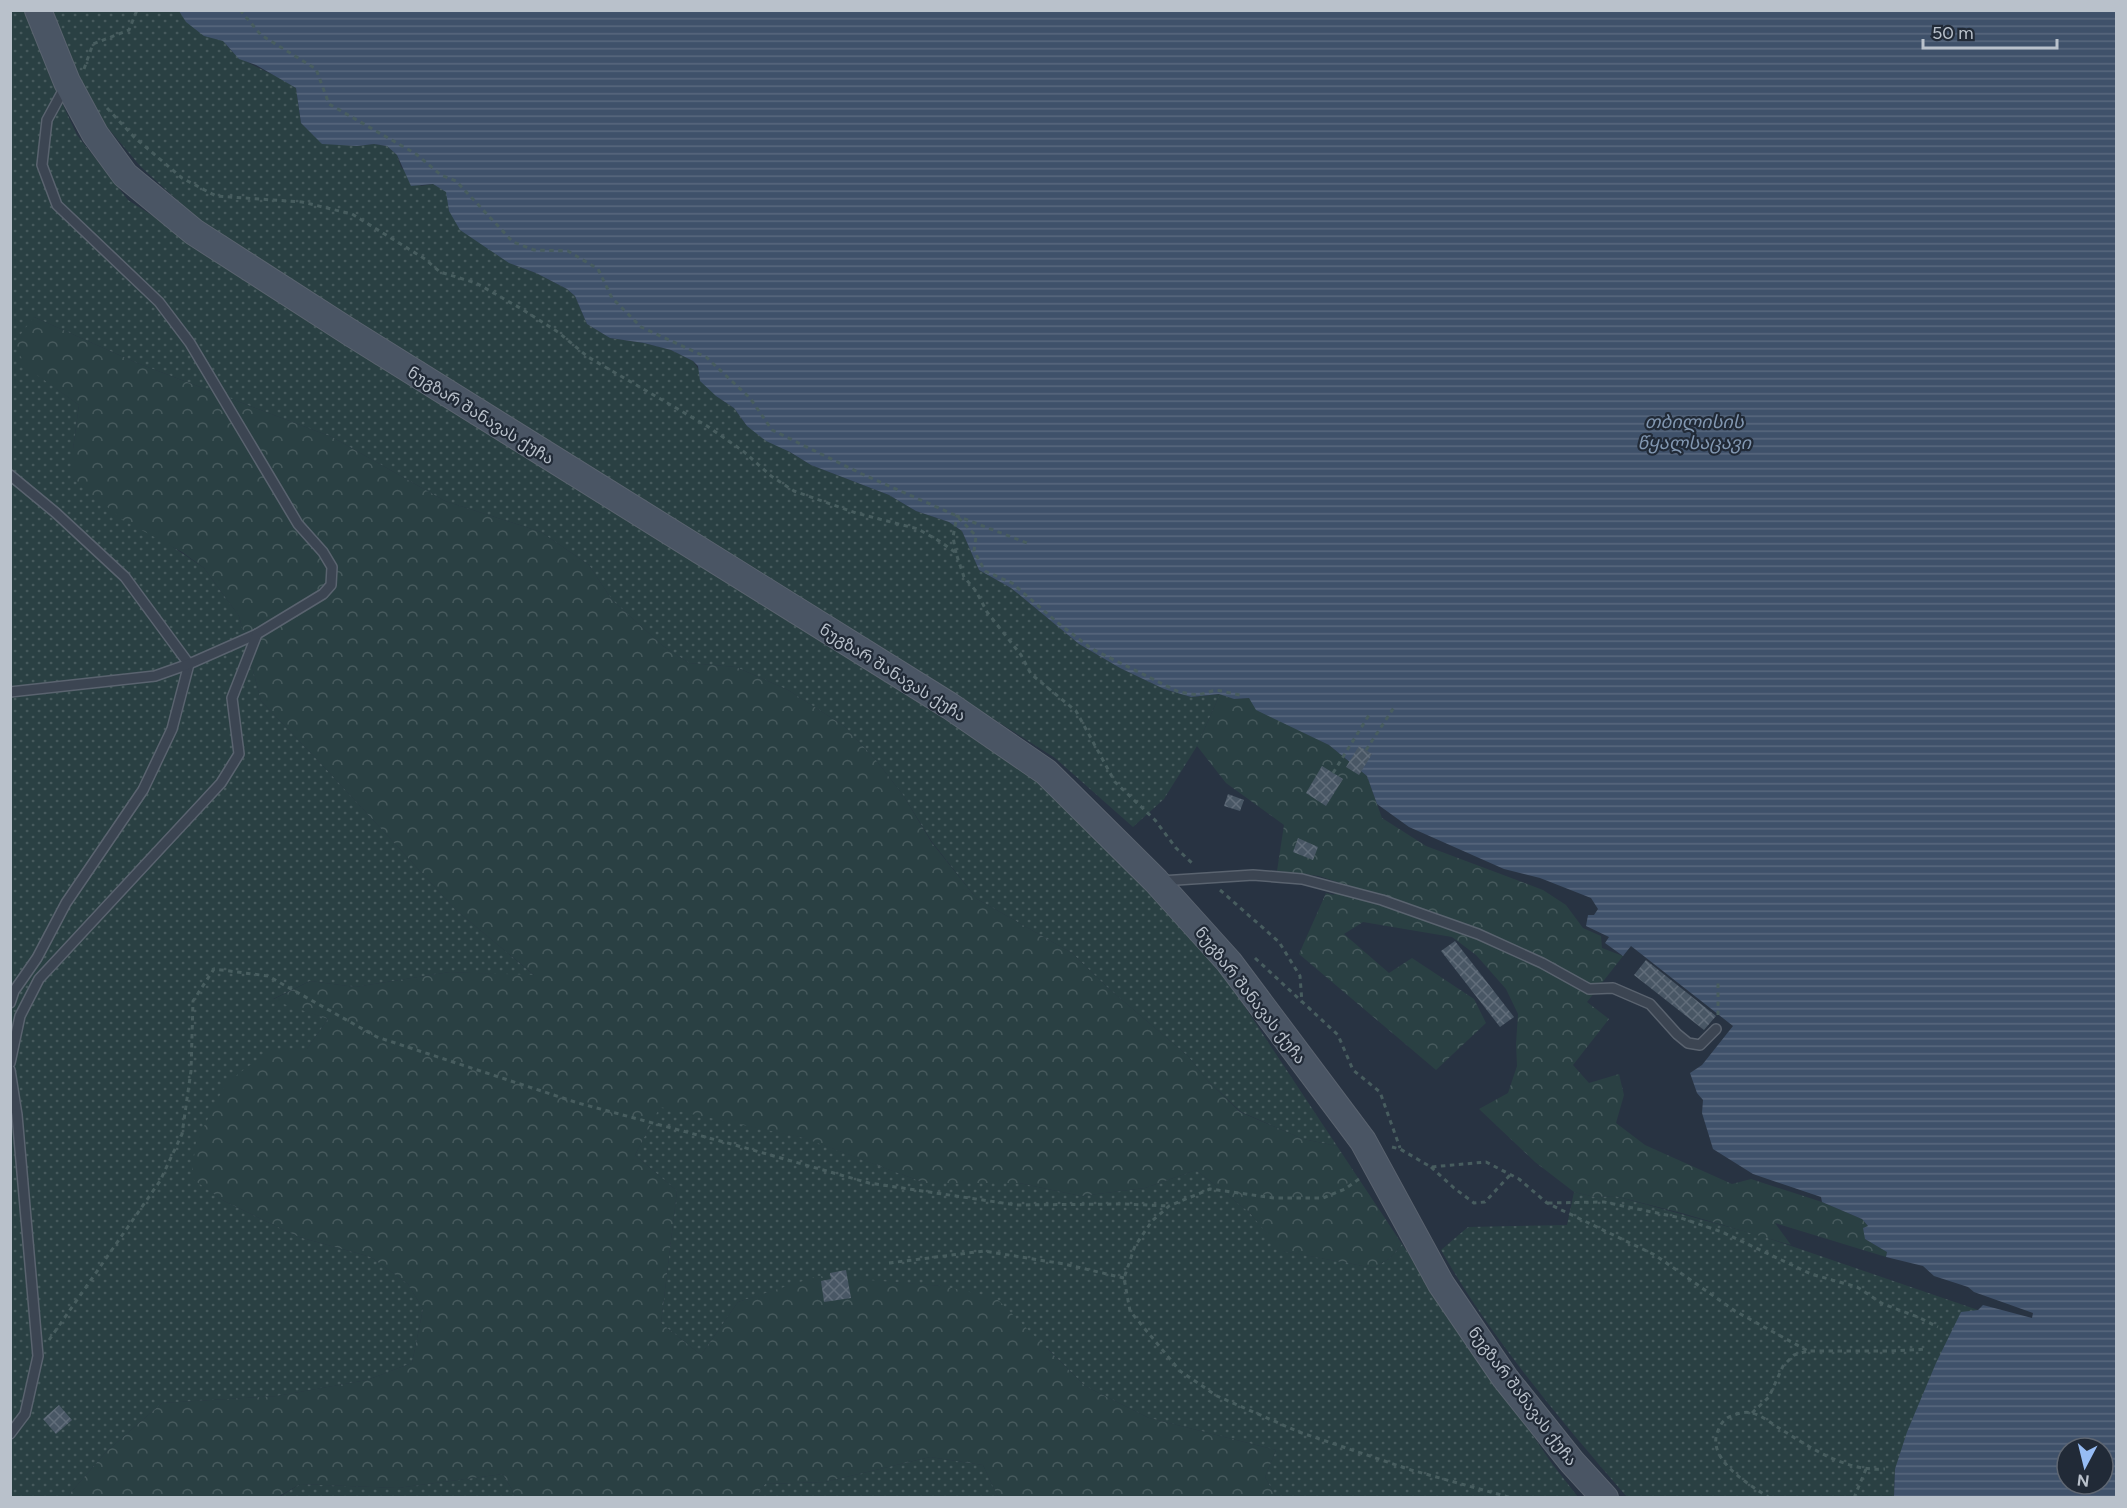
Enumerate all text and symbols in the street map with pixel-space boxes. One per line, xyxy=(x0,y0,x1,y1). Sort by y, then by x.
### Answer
scale bar xyxy=(1923,12,2056,50)
text: 50 m xyxy=(1932,22,1974,44)
street label: ნუგზარ შანავას ქუჩა xyxy=(404,363,557,468)
water label: თბილისის წყალსაცავი xyxy=(1637,411,1751,454)
street label: ნუგზარ შანავას ქუჩა xyxy=(816,620,969,725)
street label: ნუგზარ შანავას ქუჩა xyxy=(1191,923,1310,1068)
street label: ნუგზარ შანავას ქუჩა xyxy=(1464,1323,1581,1469)
north arrow xyxy=(2055,1436,2115,1496)
text: N xyxy=(2076,1470,2091,1491)

